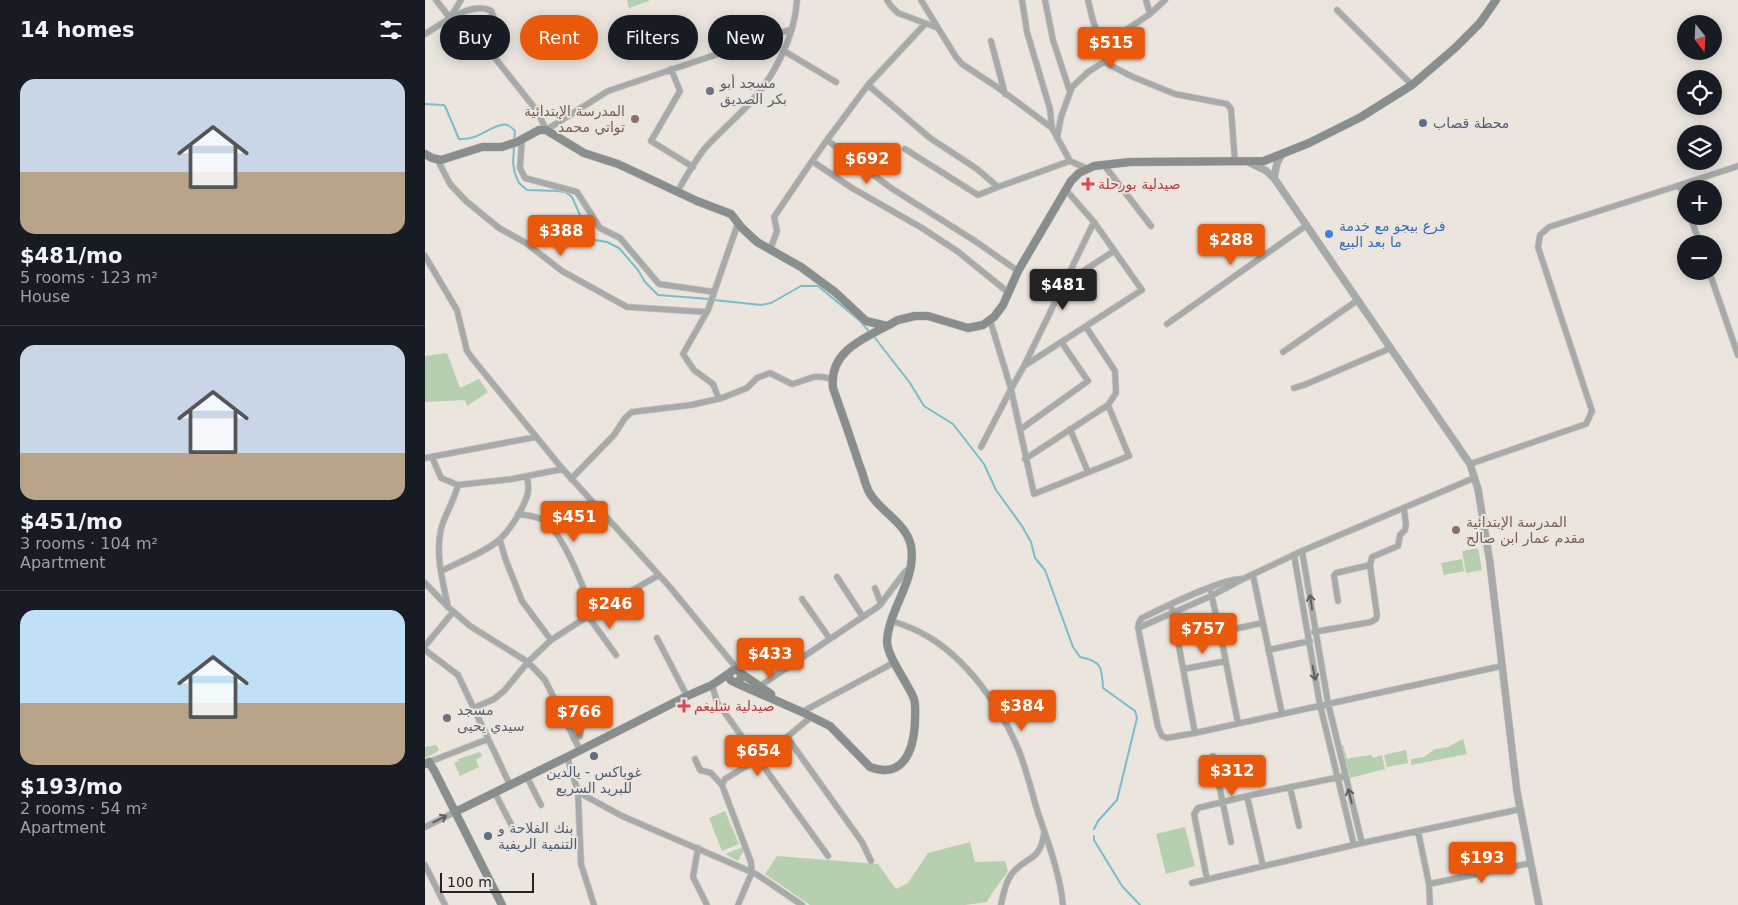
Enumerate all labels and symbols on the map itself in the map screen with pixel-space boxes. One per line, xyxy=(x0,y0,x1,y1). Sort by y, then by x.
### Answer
north arrow xyxy=(1677,15,1723,60)
pin: $515 xyxy=(1081,27,1141,69)
place label: مسجد أبو بكر الصديق xyxy=(719,74,787,108)
marker: مسجد أبو بكر الصديق xyxy=(704,85,716,97)
place label: المدرسة الإبتدائية تواتي محمد xyxy=(524,103,625,136)
marker: المدرسة الإبتدائية تواتي محمد xyxy=(629,113,641,125)
place label: محطة قصاب xyxy=(1433,115,1509,131)
marker: محطة قصاب xyxy=(1417,117,1429,129)
pin: $692 xyxy=(837,142,897,185)
place label: صيدلية بورحلة xyxy=(1098,176,1181,193)
marker: صيدلية بورحلة xyxy=(1082,178,1094,190)
pin: $388 xyxy=(531,214,591,257)
place label: فرع بيجو مع خدمة ما بعد البيع xyxy=(1339,218,1445,251)
pin: $288 xyxy=(1201,224,1261,266)
marker: فرع بيجو مع خدمة ما بعد البيع xyxy=(1323,228,1335,240)
pin: $481 xyxy=(1033,268,1093,311)
pin: $451 xyxy=(544,500,604,543)
place label: المدرسة الإبتدائية مقدم عمار ابن صالح xyxy=(1466,514,1585,547)
marker: المدرسة الإبتدائية مقدم عمار ابن صالح xyxy=(1450,524,1462,536)
pin: $246 xyxy=(580,588,640,630)
one-way arrow xyxy=(1305,595,1315,611)
pin: $757 xyxy=(1173,612,1233,655)
pin: $433 xyxy=(740,638,800,680)
one-way arrow xyxy=(1310,664,1319,680)
pin: $384 xyxy=(992,690,1052,732)
pin: $766 xyxy=(549,696,609,738)
place label: صيدلية شليغم xyxy=(694,698,775,715)
marker: صيدلية شليغم xyxy=(678,700,690,712)
place label: مسجد سيدي يحيى xyxy=(457,702,525,735)
marker: مسجد سيدي يحيى xyxy=(441,712,453,724)
pin: $654 xyxy=(728,734,788,777)
marker: غوباكس - يالدين للبريد السريع xyxy=(588,750,600,762)
pin: $312 xyxy=(1202,754,1262,797)
place label: غوباكس - يالدين للبريد السريع xyxy=(546,764,642,797)
one-way arrow xyxy=(1345,788,1354,804)
one-way arrow xyxy=(432,814,447,823)
place label: بنك الفلاحة و التنمية الريفية xyxy=(497,820,577,853)
marker: بنك الفلاحة و التنمية الريفية xyxy=(482,830,494,842)
pin: $193 xyxy=(1452,842,1512,884)
scale bar xyxy=(440,870,534,893)

